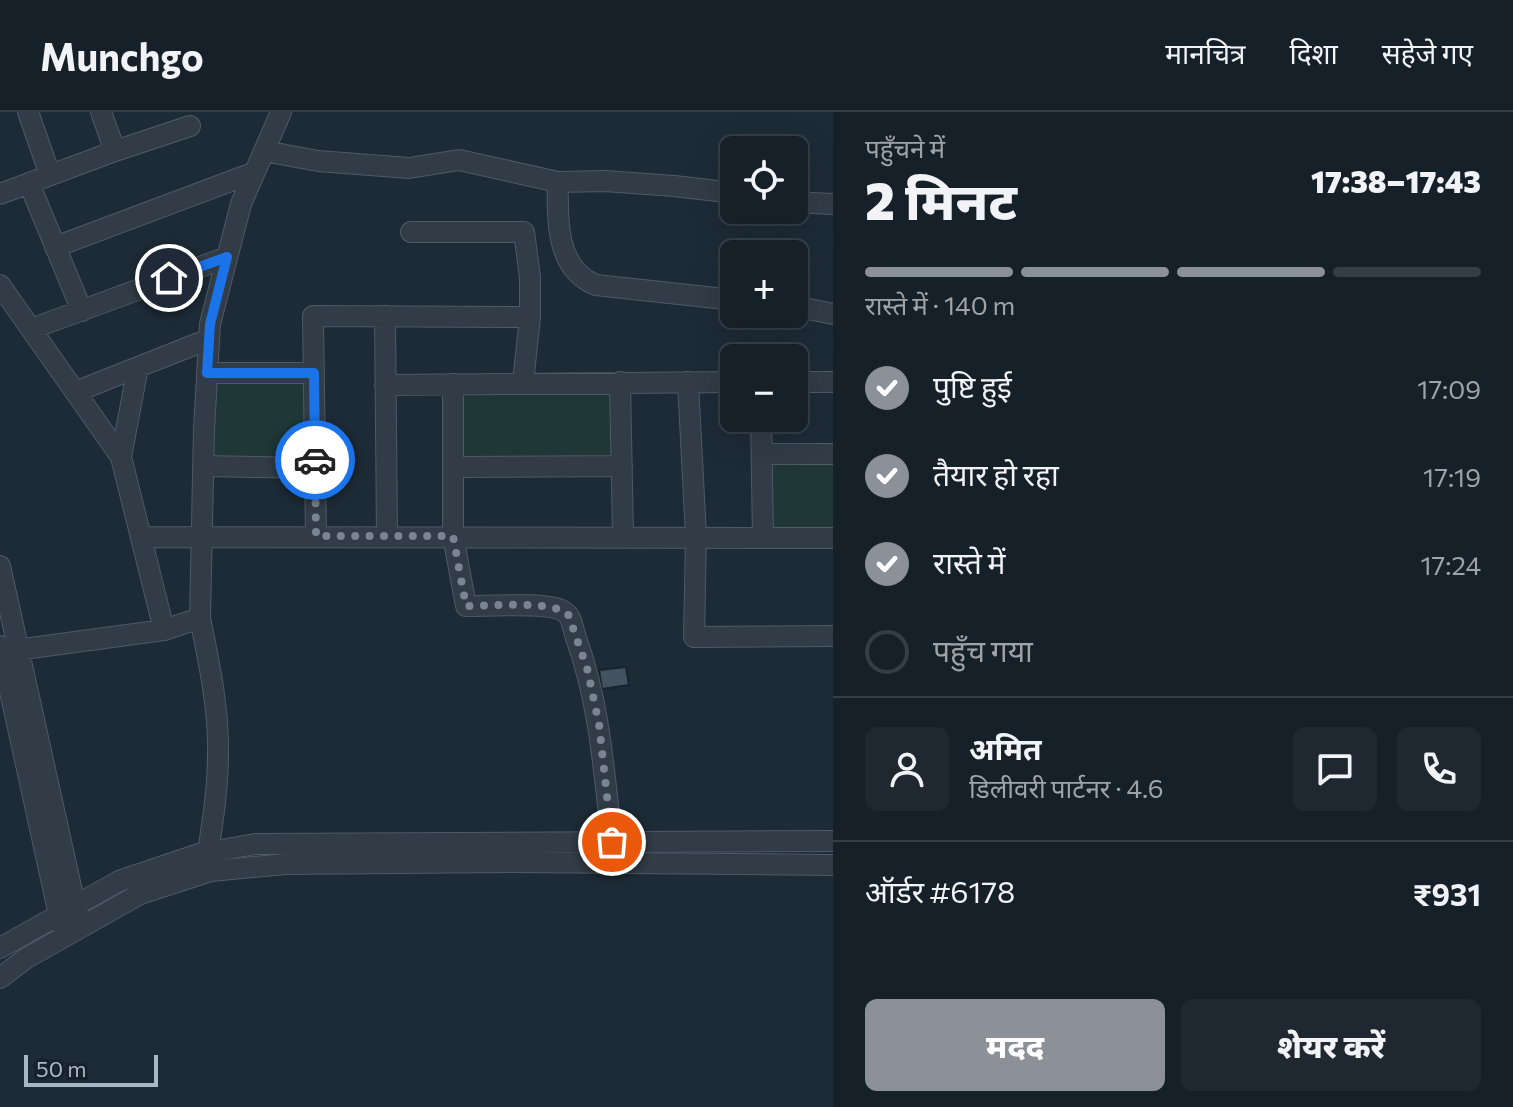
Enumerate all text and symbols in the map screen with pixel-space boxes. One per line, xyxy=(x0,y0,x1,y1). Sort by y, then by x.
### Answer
text: Munchgo xyxy=(40,32,204,79)
text: मानचित्र xyxy=(1165,36,1245,70)
text: दिशा xyxy=(1289,36,1338,70)
text: सहेजे गए xyxy=(1382,36,1473,70)
text: पहुँचने में xyxy=(865,132,945,163)
map controls xyxy=(720,136,808,432)
button: locate xyxy=(720,136,808,224)
text: 17:38–17:43 xyxy=(1311,162,1481,199)
text: 2 मिनट xyxy=(865,167,1017,231)
button: + xyxy=(720,240,808,328)
pin xyxy=(135,244,203,312)
icon: home xyxy=(147,256,191,300)
text: रास्ते में · 140 m xyxy=(865,289,1015,320)
button: − xyxy=(720,344,808,432)
icon: check xyxy=(865,366,909,410)
text: पुष्टि हुई xyxy=(933,367,1012,404)
text: 17:09 xyxy=(1417,373,1481,404)
courier xyxy=(275,420,355,500)
icon: car xyxy=(293,438,337,482)
icon: check xyxy=(865,454,909,498)
text: तैयार हो रहा xyxy=(933,455,1059,492)
text: 17:19 xyxy=(1423,461,1481,492)
icon: check xyxy=(865,542,909,586)
text: रास्ते में xyxy=(933,543,1006,580)
text: 17:24 xyxy=(1420,549,1481,580)
text: पहुँच गया xyxy=(933,631,1033,668)
button: person xyxy=(865,727,949,811)
button: chat xyxy=(1293,727,1377,811)
button: phone xyxy=(1397,727,1481,811)
text: अमित xyxy=(969,729,1042,766)
text: डिलीवरी पार्टनर · 4.6 xyxy=(969,772,1163,803)
pin xyxy=(578,808,646,876)
icon: bag xyxy=(590,820,634,864)
text: ऑर्डर #6178 xyxy=(865,872,1015,909)
text: ₹931 xyxy=(1413,875,1481,912)
button: मदद xyxy=(865,999,1165,1091)
button: शेयर करें xyxy=(1181,999,1481,1091)
scale bar xyxy=(24,1051,158,1087)
text: 50 m xyxy=(36,1055,86,1082)

